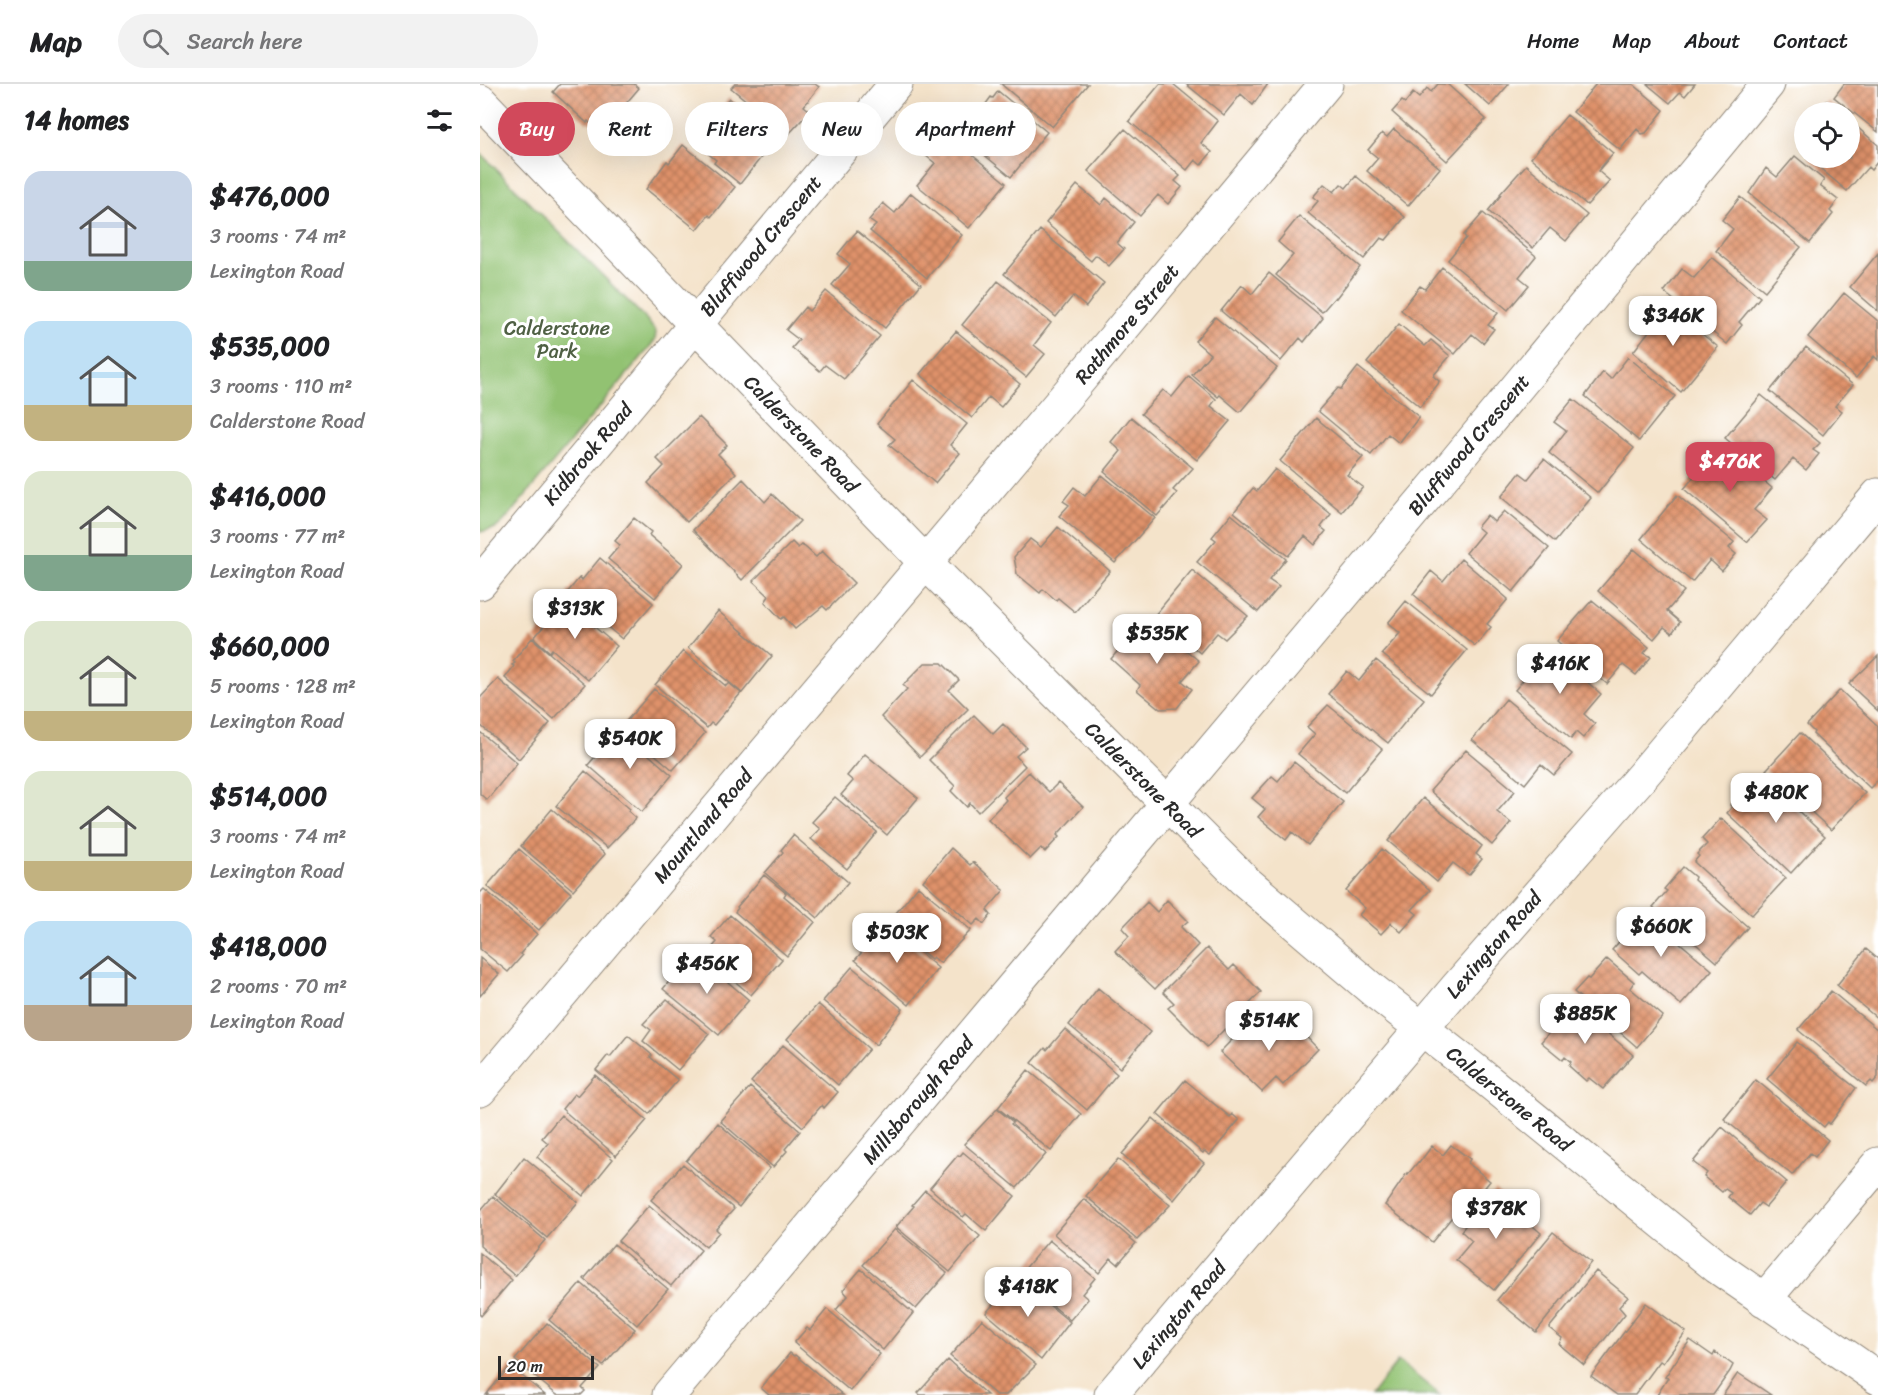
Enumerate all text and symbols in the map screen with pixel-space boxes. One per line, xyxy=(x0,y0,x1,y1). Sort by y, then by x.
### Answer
search box xyxy=(118,14,538,68)
text: Map xyxy=(30,17,82,66)
text: Search here xyxy=(187,22,303,61)
text: Home xyxy=(1527,22,1579,60)
text: Map xyxy=(1612,22,1651,60)
text: About xyxy=(1684,22,1741,60)
text: Contact xyxy=(1774,22,1848,60)
icon: search xyxy=(139,25,172,58)
text: 14 homes xyxy=(24,97,129,143)
chip: Buy xyxy=(498,102,575,156)
chip: Rent xyxy=(587,102,673,156)
chip: Filters xyxy=(685,102,789,156)
chip: New xyxy=(801,102,883,156)
chip: Apartment xyxy=(895,102,1036,156)
map controls xyxy=(1794,102,1860,168)
button: locate xyxy=(1794,102,1860,168)
icon: filters xyxy=(423,104,456,137)
street label: Bluffwood Crescent xyxy=(691,167,831,325)
text: $476,000 xyxy=(210,173,330,219)
icon: home xyxy=(72,195,144,267)
text: 3 rooms · 74 m² xyxy=(210,219,346,254)
text: Lexington Road xyxy=(210,254,344,289)
street label: Rathmore Street xyxy=(1066,256,1188,392)
pin: $346K xyxy=(1631,296,1715,347)
text: $346K xyxy=(1643,298,1703,333)
park label: Calderstone Park xyxy=(504,311,610,369)
text: $535,000 xyxy=(210,323,330,369)
icon: home xyxy=(72,345,144,417)
street label: Calderstone Road xyxy=(735,366,868,503)
street label: Bluffwood Crescent xyxy=(1399,366,1539,524)
text: 3 rooms · 110 m² xyxy=(210,369,352,404)
street label: Kidbrook Road xyxy=(534,393,643,513)
text: Calderstone Road xyxy=(210,404,364,439)
pin: $476K xyxy=(1688,442,1772,493)
text: $476K xyxy=(1700,444,1760,479)
text: $416,000 xyxy=(210,473,326,519)
icon: home xyxy=(72,495,144,567)
text: 3 rooms · 77 m² xyxy=(210,519,345,554)
text: Lexington Road xyxy=(210,554,344,589)
pin: $313K xyxy=(533,589,617,640)
text: $313K xyxy=(547,591,603,626)
pin: $535K xyxy=(1115,614,1199,665)
text: $535K xyxy=(1126,616,1188,651)
text: $660,000 xyxy=(210,623,330,669)
pin: $416K xyxy=(1518,644,1602,695)
icon: home xyxy=(72,645,144,717)
text: $416K xyxy=(1531,646,1589,681)
text: 5 rooms · 128 m² xyxy=(210,669,356,704)
text: Lexington Road xyxy=(210,704,344,739)
street label: Calderstone Road xyxy=(1076,713,1211,848)
pin: $540K xyxy=(588,719,672,770)
text: $540K xyxy=(599,721,661,756)
street label: Mountland Road xyxy=(644,759,763,892)
text: $514,000 xyxy=(210,773,327,819)
pin: $480K xyxy=(1734,773,1818,824)
text: $480K xyxy=(1745,775,1807,810)
icon: home xyxy=(72,795,144,867)
text: 3 rooms · 74 m² xyxy=(210,819,346,854)
text: Lexington Road xyxy=(210,854,344,889)
street label: Lexington Road xyxy=(1437,882,1552,1007)
pin: $660K xyxy=(1619,907,1703,958)
text: $660K xyxy=(1631,909,1691,944)
pin: $503K xyxy=(855,913,939,964)
text: $503K xyxy=(866,915,928,950)
text: $418,000 xyxy=(210,923,327,969)
pin: $456K xyxy=(665,944,749,995)
icon: home xyxy=(72,945,144,1017)
text: $456K xyxy=(676,946,738,981)
text: 2 rooms · 70 m² xyxy=(210,969,347,1004)
pin: $885K xyxy=(1543,994,1627,1045)
text: $885K xyxy=(1554,996,1616,1031)
pin: $514K xyxy=(1227,1001,1311,1052)
text: $514K xyxy=(1240,1003,1298,1038)
text: Lexington Road xyxy=(210,1004,344,1039)
street label: Millsborough Road xyxy=(853,1026,984,1173)
street label: Calderstone Road xyxy=(1438,1037,1581,1162)
pin: $378K xyxy=(1454,1189,1538,1240)
text: $378K xyxy=(1466,1191,1526,1226)
street label: Lexington Road xyxy=(1123,1251,1236,1377)
pin: $418K xyxy=(986,1267,1070,1318)
text: $418K xyxy=(999,1269,1057,1304)
text: 20 m xyxy=(507,1352,543,1381)
scale bar xyxy=(498,1353,594,1380)

